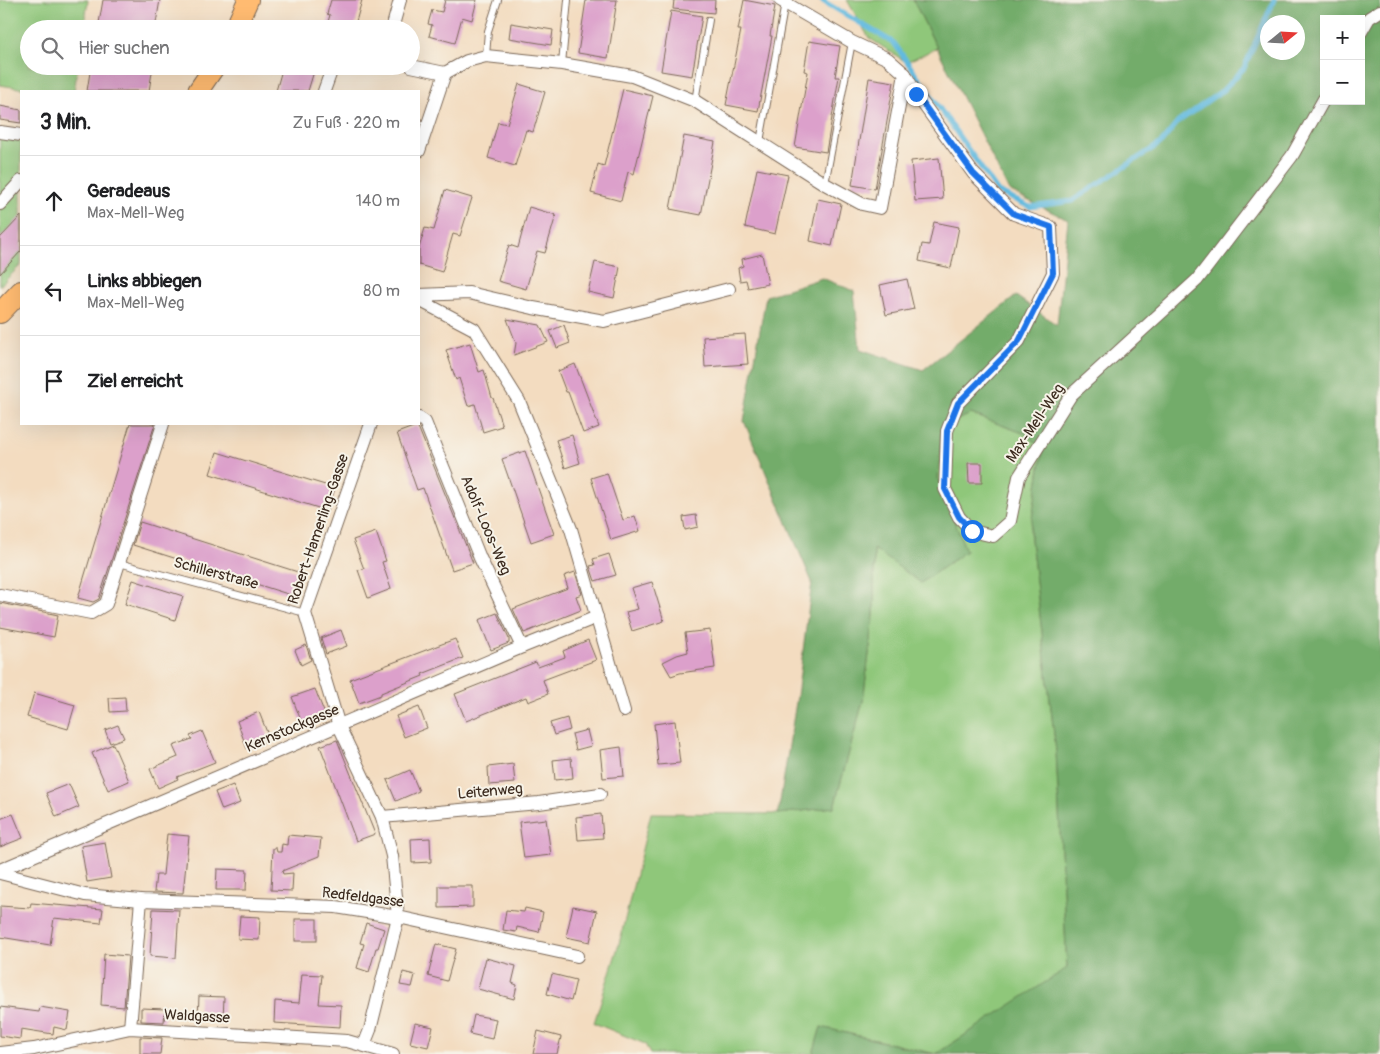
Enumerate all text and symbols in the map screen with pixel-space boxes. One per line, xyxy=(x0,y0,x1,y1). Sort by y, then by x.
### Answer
north arrow xyxy=(1260,15,1305,60)
map controls xyxy=(1320,15,1365,105)
button: + xyxy=(1320,15,1365,60)
search box xyxy=(20,20,420,75)
icon: search xyxy=(38,34,66,62)
text: Hier suchen xyxy=(78,36,170,60)
button: − xyxy=(1320,60,1365,105)
route end xyxy=(905,83,928,106)
text: 3 Min. xyxy=(40,109,91,136)
text: Zu Fuß · 220 m xyxy=(293,113,400,133)
text: Geradeaus xyxy=(87,179,170,203)
icon: ahead xyxy=(40,187,68,215)
text: 140 m xyxy=(356,191,400,211)
text: Max-Mell-Weg xyxy=(87,203,184,223)
text: Links abbiegen xyxy=(87,269,202,293)
icon: left xyxy=(40,277,68,305)
text: 80 m xyxy=(363,281,400,301)
text: Max-Mell-Weg xyxy=(87,293,184,313)
icon: arrive xyxy=(40,367,68,395)
text: Ziel erreicht xyxy=(87,369,183,393)
street label: Max-Mell-Weg xyxy=(1002,380,1069,466)
street label: Robert-Hamerling-Gasse xyxy=(284,451,353,607)
street label: Adolf-Loos-Weg xyxy=(456,473,515,578)
route start xyxy=(961,520,984,543)
street label: Schillerstraße xyxy=(172,553,261,594)
street label: Kernstockgasse xyxy=(242,700,342,757)
street label: Leitenweg xyxy=(457,779,523,804)
street label: Redfeldgasse xyxy=(321,883,405,912)
street label: Waldgasse xyxy=(164,1005,231,1028)

